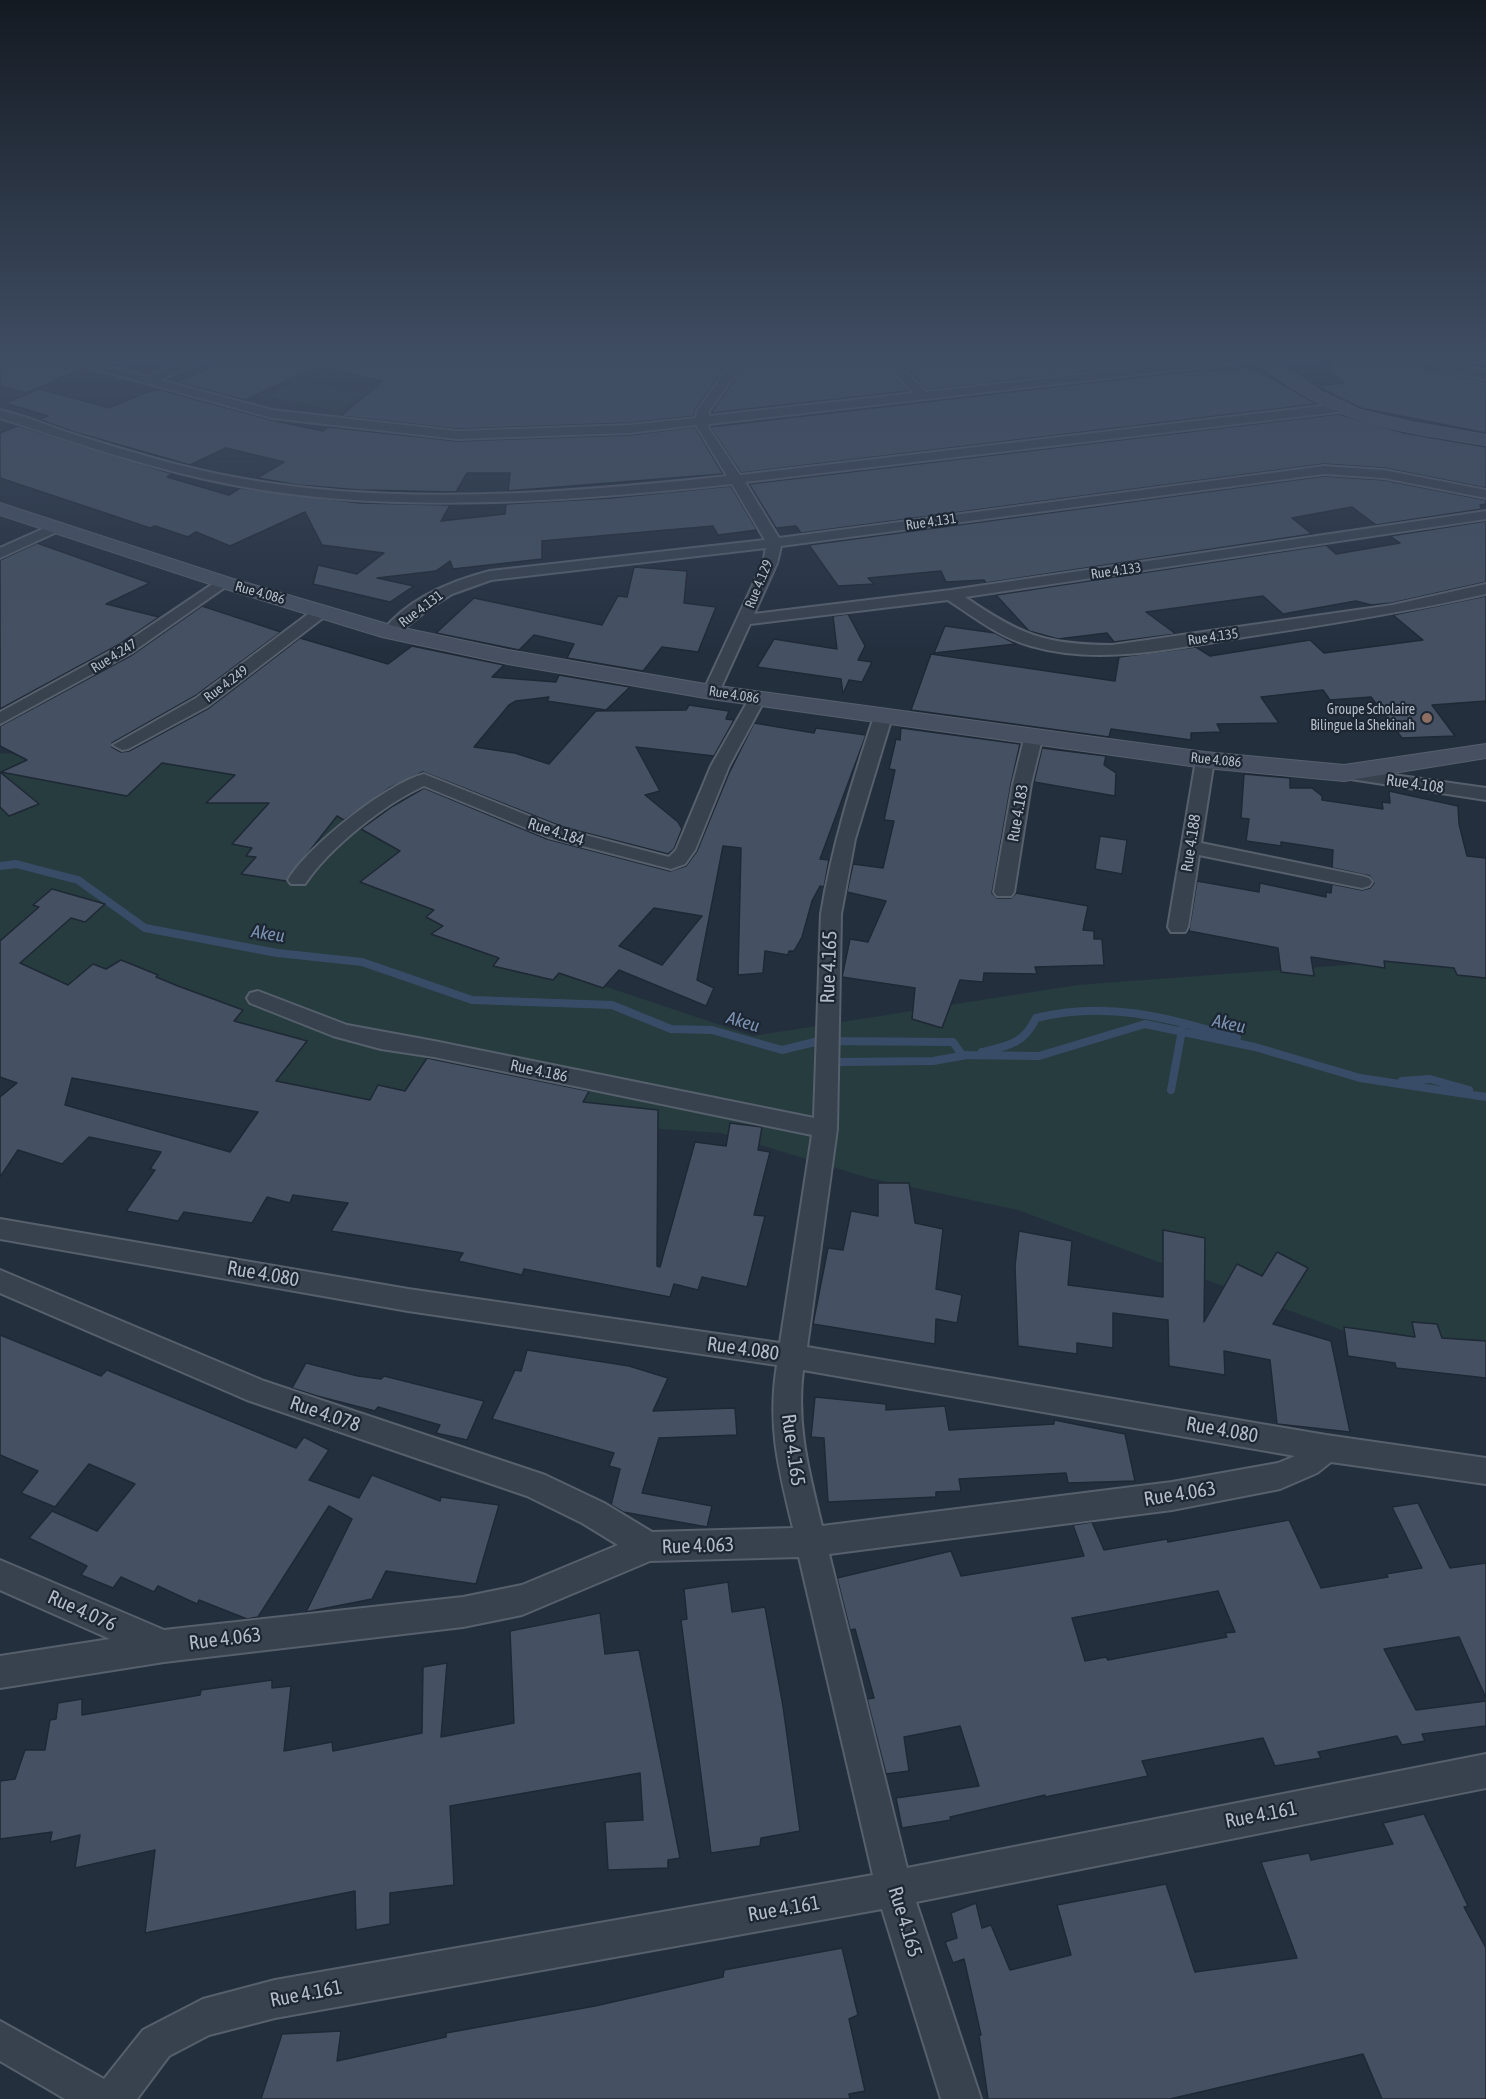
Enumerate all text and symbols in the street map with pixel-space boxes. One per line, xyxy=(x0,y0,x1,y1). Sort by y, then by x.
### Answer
street label: Rue 4.131 xyxy=(905,510,957,534)
street label: Rue 4.129 xyxy=(742,557,776,611)
street label: Rue 4.133 xyxy=(1090,559,1142,583)
street label: Rue 4.086 xyxy=(233,578,287,608)
street label: Rue 4.131 xyxy=(396,587,446,631)
street label: Rue 4.135 xyxy=(1187,625,1239,649)
street label: Rue 4.247 xyxy=(88,635,140,677)
street label: Rue 4.249 xyxy=(201,662,251,706)
street label: Rue 4.086 xyxy=(708,683,760,707)
place label: Groupe Scholaire Bilingue la Shekinah xyxy=(1310,702,1415,734)
marker: Groupe Scholaire Bilingue la Shekinah xyxy=(1420,711,1434,725)
street label: Rue 4.086 xyxy=(1190,749,1242,771)
street label: Rue 4.108 xyxy=(1385,770,1445,798)
street label: Rue 4.183 xyxy=(1004,783,1032,843)
street label: Rue 4.188 xyxy=(1177,813,1205,873)
street label: Rue 4.184 xyxy=(525,814,587,850)
water label: Akeu xyxy=(250,921,286,947)
street label: Rue 4.165 xyxy=(816,930,842,1004)
water label: Akeu xyxy=(724,1007,762,1037)
water label: Akeu xyxy=(1210,1010,1248,1038)
street label: Rue 4.186 xyxy=(509,1056,569,1086)
street label: Rue 4.080 xyxy=(225,1256,301,1292)
street label: Rue 4.080 xyxy=(705,1332,781,1366)
street label: Rue 4.078 xyxy=(287,1391,363,1437)
street label: Rue 4.165 xyxy=(776,1412,810,1488)
street label: Rue 4.080 xyxy=(1184,1412,1260,1448)
street label: Rue 4.063 xyxy=(1142,1476,1218,1512)
street label: Rue 4.063 xyxy=(661,1533,735,1559)
street label: Rue 4.076 xyxy=(44,1585,120,1637)
street label: Rue 4.063 xyxy=(187,1623,263,1655)
street label: Rue 4.161 xyxy=(1223,1796,1299,1834)
street label: Rue 4.165 xyxy=(883,1884,927,1960)
street label: Rue 4.161 xyxy=(746,1891,822,1927)
street label: Rue 4.161 xyxy=(268,1975,344,2013)

